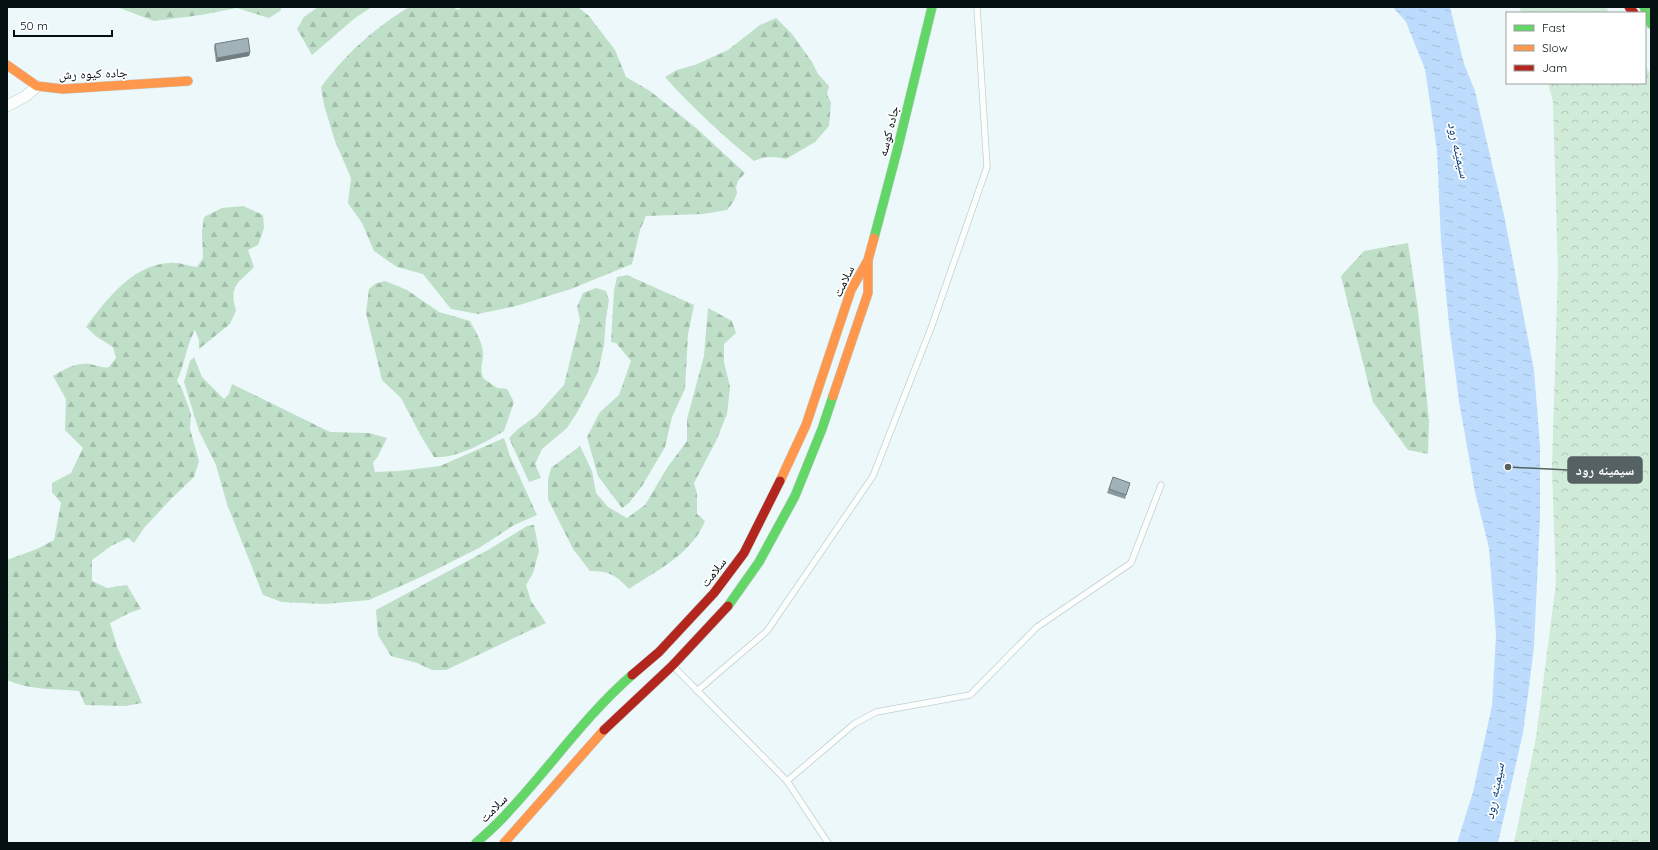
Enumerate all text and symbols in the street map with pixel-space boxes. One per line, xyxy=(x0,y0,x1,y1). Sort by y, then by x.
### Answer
scale bar xyxy=(14,12,112,38)
legend xyxy=(1506,12,1646,84)
text: 50 m xyxy=(20,18,48,33)
text: Fast xyxy=(1542,20,1566,35)
text: Slow xyxy=(1542,40,1568,55)
text: Jam xyxy=(1542,60,1567,75)
street label: جاده کیوه رش xyxy=(58,64,128,83)
street label: جاده کوسه xyxy=(874,104,903,158)
water label: سیمینه رود xyxy=(1444,120,1474,181)
street label: سلامت xyxy=(829,263,857,299)
callout: سیمینه رود xyxy=(1568,457,1642,483)
text: سیمینه رود xyxy=(1576,461,1634,479)
street label: سلامت xyxy=(697,554,729,590)
water label: سیمینه رود xyxy=(1480,761,1508,821)
street label: سلامت xyxy=(476,791,510,825)

